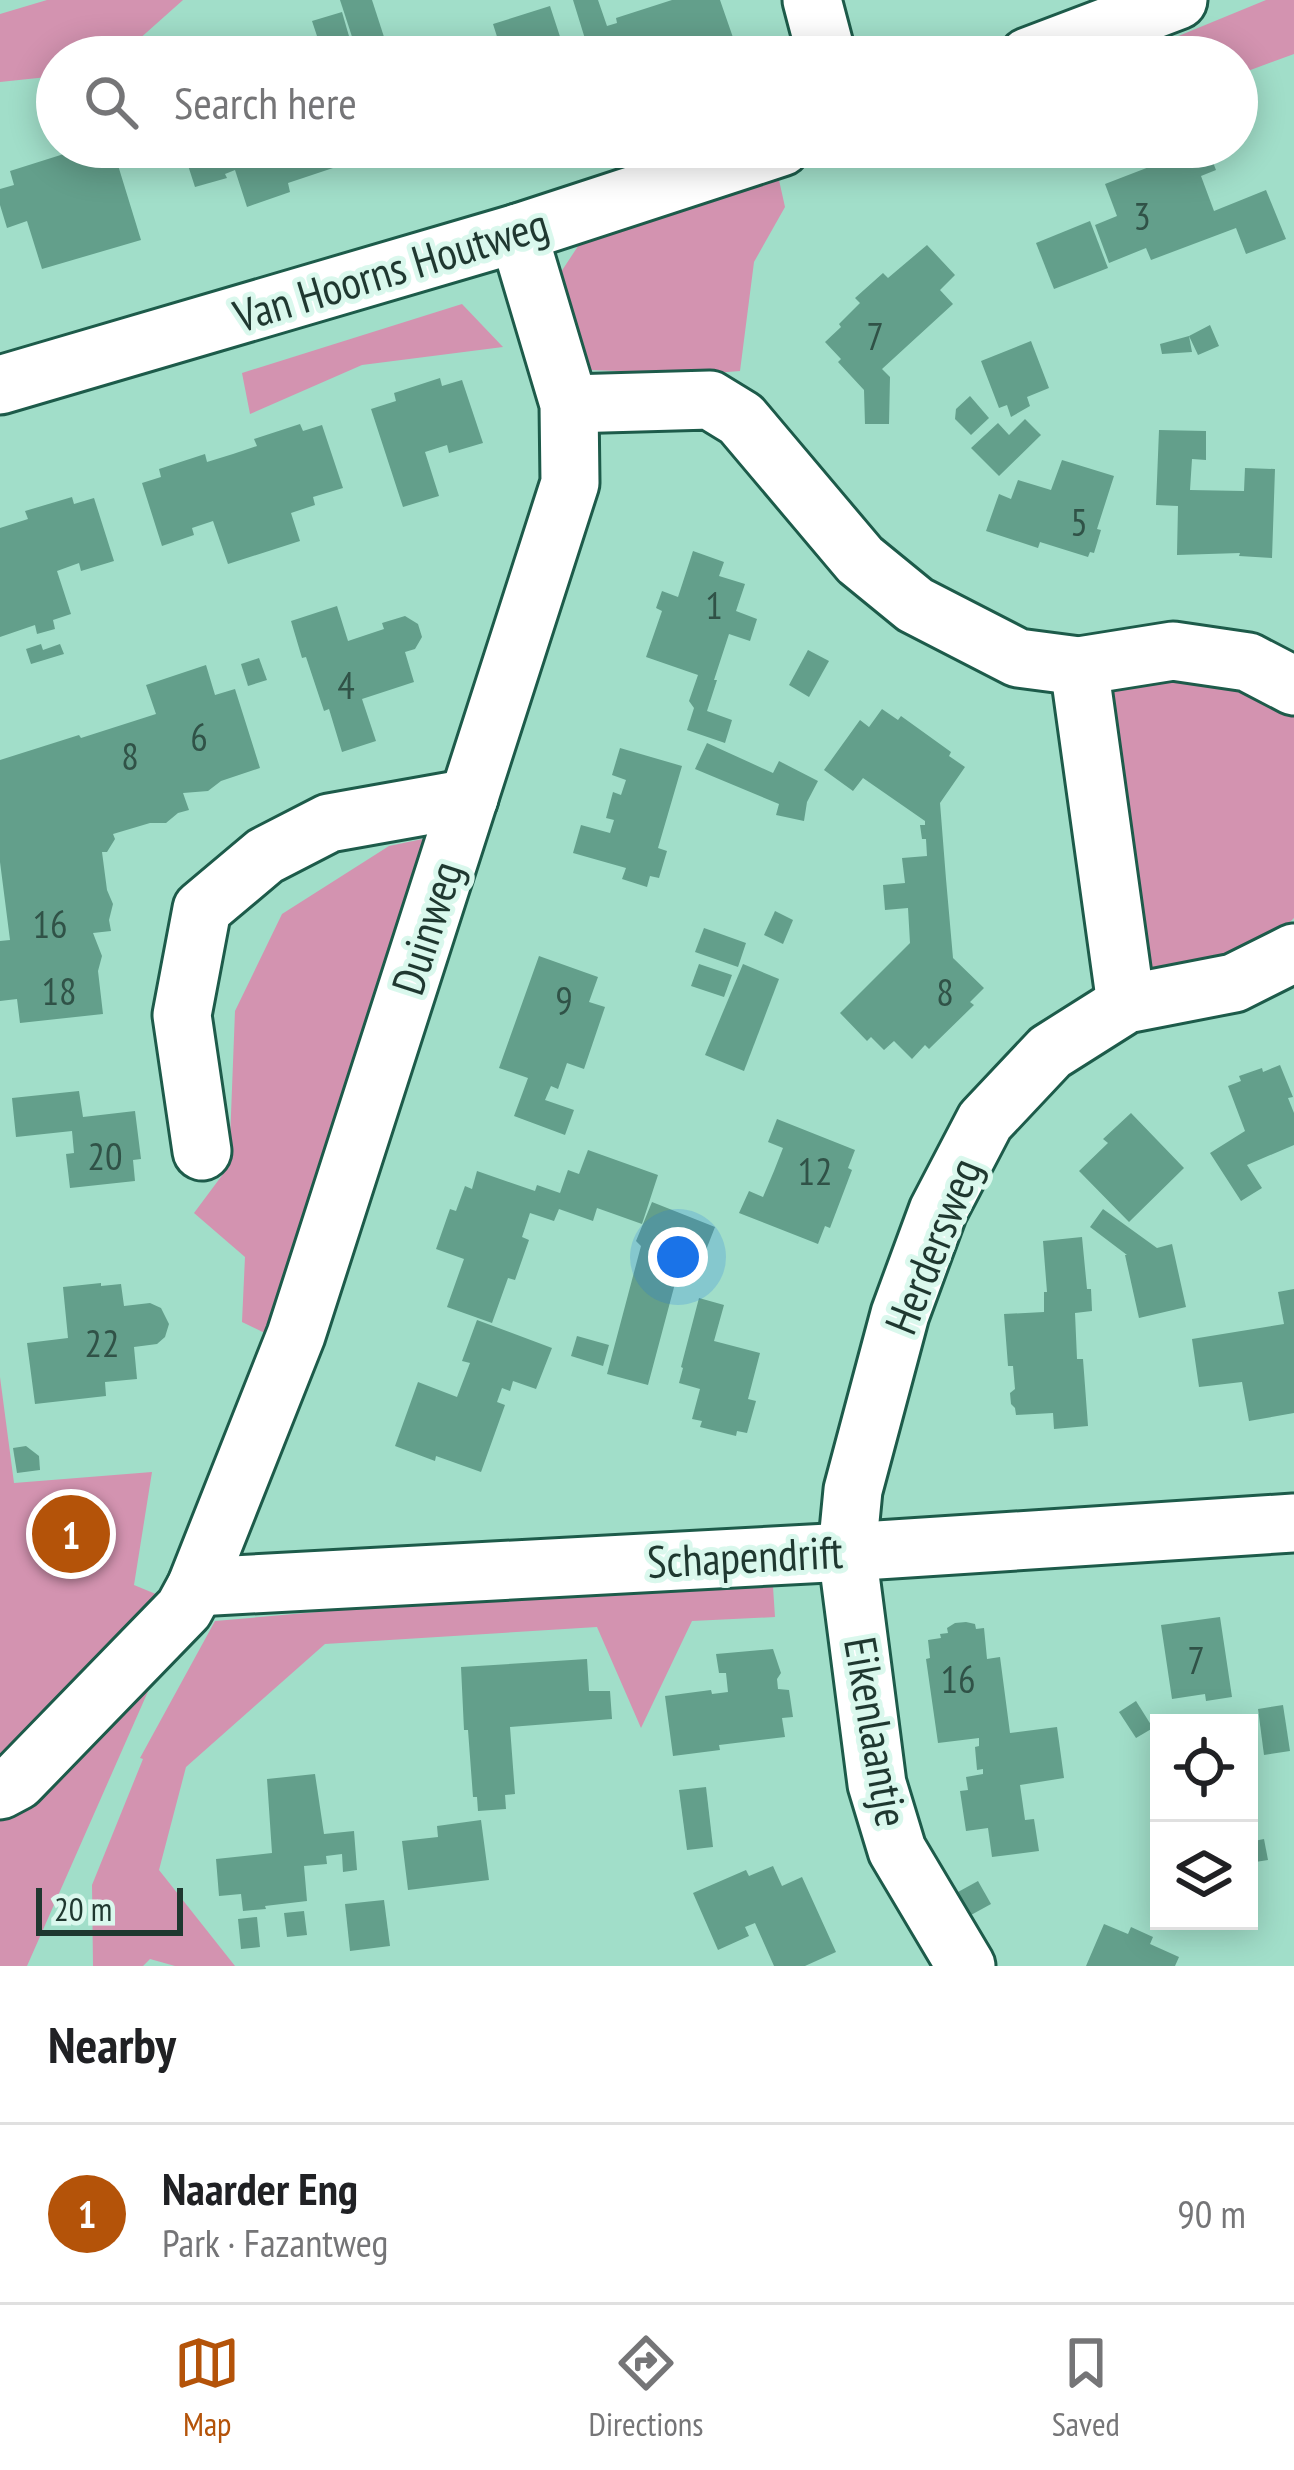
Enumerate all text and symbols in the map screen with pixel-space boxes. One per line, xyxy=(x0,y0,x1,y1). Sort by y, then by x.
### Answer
search box xyxy=(36,36,1258,168)
icon: search xyxy=(78,69,144,135)
text: Search here xyxy=(174,73,357,131)
house number: 3 xyxy=(1133,190,1151,241)
street label: Van Hoorns Houtweg xyxy=(226,194,555,345)
house number: 7 xyxy=(866,310,884,361)
house number: 5 xyxy=(1070,496,1088,547)
house number: 1 xyxy=(705,579,723,630)
house number: 4 xyxy=(337,659,355,710)
house number: 6 xyxy=(190,711,208,762)
house number: 8 xyxy=(121,730,139,781)
street label: Duinweg xyxy=(377,854,475,1002)
house number: 16 xyxy=(32,898,68,949)
house number: 18 xyxy=(41,965,77,1016)
house number: 8 xyxy=(936,966,954,1017)
house number: 9 xyxy=(555,974,573,1025)
house number: 20 xyxy=(87,1130,123,1181)
house number: 12 xyxy=(797,1145,833,1196)
street label: Herdersweg xyxy=(871,1149,994,1342)
your location xyxy=(648,1227,708,1287)
house number: 22 xyxy=(84,1317,120,1368)
pin: 1 xyxy=(32,1489,110,1579)
street label: Schapendrift xyxy=(646,1522,845,1590)
street label: Eikenlaantje xyxy=(832,1633,922,1831)
house number: 7 xyxy=(1187,1634,1205,1685)
house number: 16 xyxy=(940,1653,976,1704)
map controls xyxy=(1150,1714,1258,1930)
button: locate xyxy=(1150,1714,1258,1822)
button: layers xyxy=(1150,1822,1258,1930)
scale bar xyxy=(36,1882,183,1935)
text: 20 m xyxy=(54,1887,112,1930)
text: Nearby xyxy=(48,2011,176,2077)
text: Naarder Eng xyxy=(162,2159,358,2217)
text: 1 xyxy=(78,2188,96,2239)
text: 90 m xyxy=(1177,2188,1246,2239)
text: Park · Fazantweg xyxy=(162,2217,388,2268)
tab: Map xyxy=(174,2330,240,2445)
tab: Directions xyxy=(589,2330,703,2445)
tab: Saved xyxy=(1052,2330,1120,2445)

